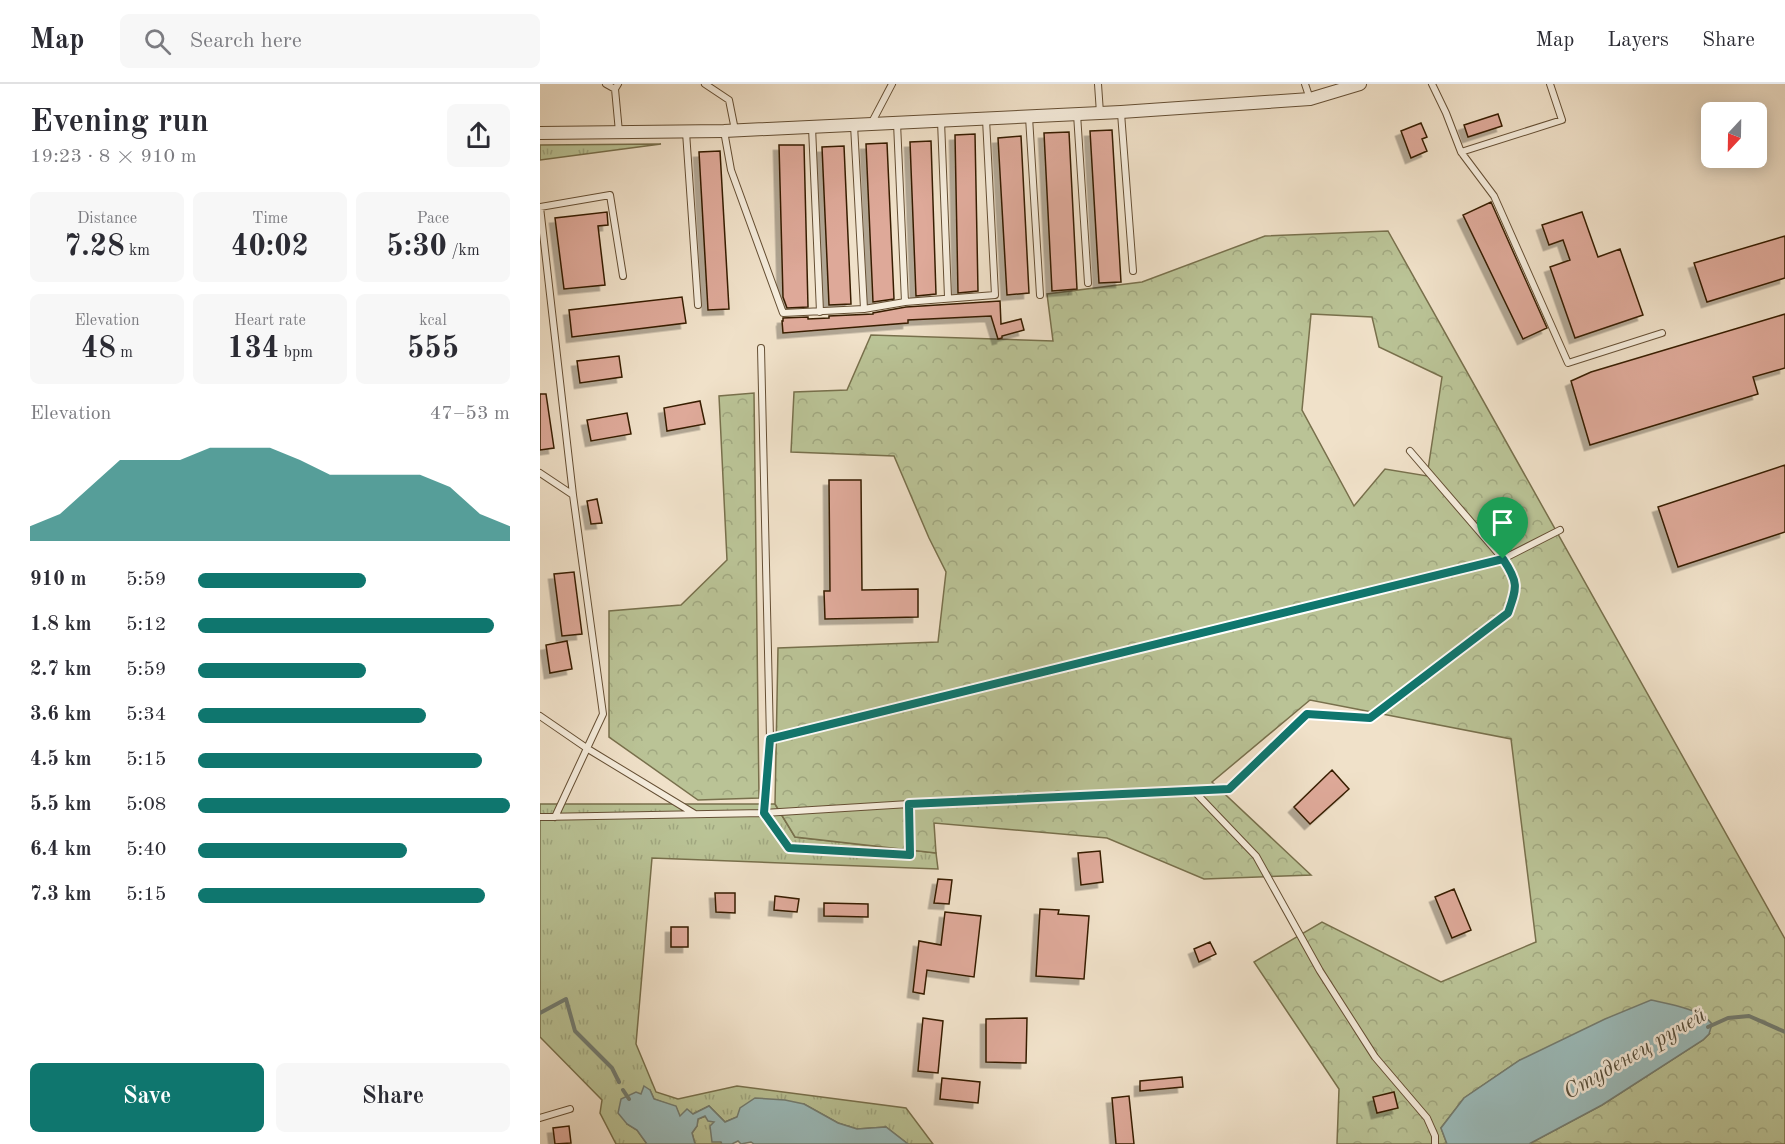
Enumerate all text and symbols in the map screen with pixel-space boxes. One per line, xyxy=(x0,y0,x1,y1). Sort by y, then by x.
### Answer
search box xyxy=(120,14,540,68)
icon: search xyxy=(141,25,174,58)
text: Map xyxy=(30,27,84,55)
text: Search here xyxy=(189,30,302,52)
text: Map xyxy=(1535,30,1574,51)
text: Layers xyxy=(1607,30,1669,51)
text: Share xyxy=(1702,30,1755,51)
north arrow xyxy=(1701,102,1767,168)
map controls xyxy=(1701,102,1767,168)
button: share xyxy=(447,104,510,167)
text: Evening run xyxy=(30,106,209,139)
text: 19:23 · 8 × 910 m xyxy=(30,147,197,167)
text: Distance xyxy=(77,211,137,227)
text: Time xyxy=(252,211,288,227)
text: Pace xyxy=(417,211,449,227)
text: 7.28 xyxy=(64,232,125,262)
text: 40:02 xyxy=(231,232,309,262)
text: 5:30 xyxy=(386,232,447,262)
text: km xyxy=(125,243,150,259)
text: /km xyxy=(447,243,480,259)
text: Elevation xyxy=(74,313,140,329)
text: Heart rate xyxy=(234,313,306,329)
text: kcal xyxy=(419,313,447,329)
text: 48 xyxy=(81,334,116,364)
text: 134 xyxy=(227,334,279,364)
text: 555 xyxy=(407,334,459,364)
text: m xyxy=(116,345,133,361)
text: bpm xyxy=(279,345,313,361)
text: Elevation xyxy=(30,404,111,424)
text: 47–53 m xyxy=(430,404,510,424)
pin xyxy=(1477,497,1528,559)
icon: arrive xyxy=(1486,506,1519,539)
text: 910 m xyxy=(30,570,86,590)
text: 5:59 xyxy=(126,570,166,590)
text: 1.8 km xyxy=(30,615,92,635)
text: 5:12 xyxy=(126,615,166,635)
text: 2.7 km xyxy=(30,660,92,680)
text: 5:59 xyxy=(126,660,166,680)
text: 3.6 km xyxy=(30,705,92,725)
text: 5:34 xyxy=(126,705,166,725)
text: 4.5 km xyxy=(30,750,92,770)
text: 5:15 xyxy=(126,750,166,770)
text: 5.5 km xyxy=(30,795,92,815)
text: 5:08 xyxy=(126,795,166,815)
text: 6.4 km xyxy=(30,840,92,860)
text: 5:40 xyxy=(126,840,166,860)
text: 7.3 km xyxy=(30,885,92,905)
text: 5:15 xyxy=(126,885,166,905)
water label: Студенец ручей xyxy=(1560,1004,1710,1104)
button: Save xyxy=(30,1063,264,1132)
button: Share xyxy=(276,1063,510,1132)

